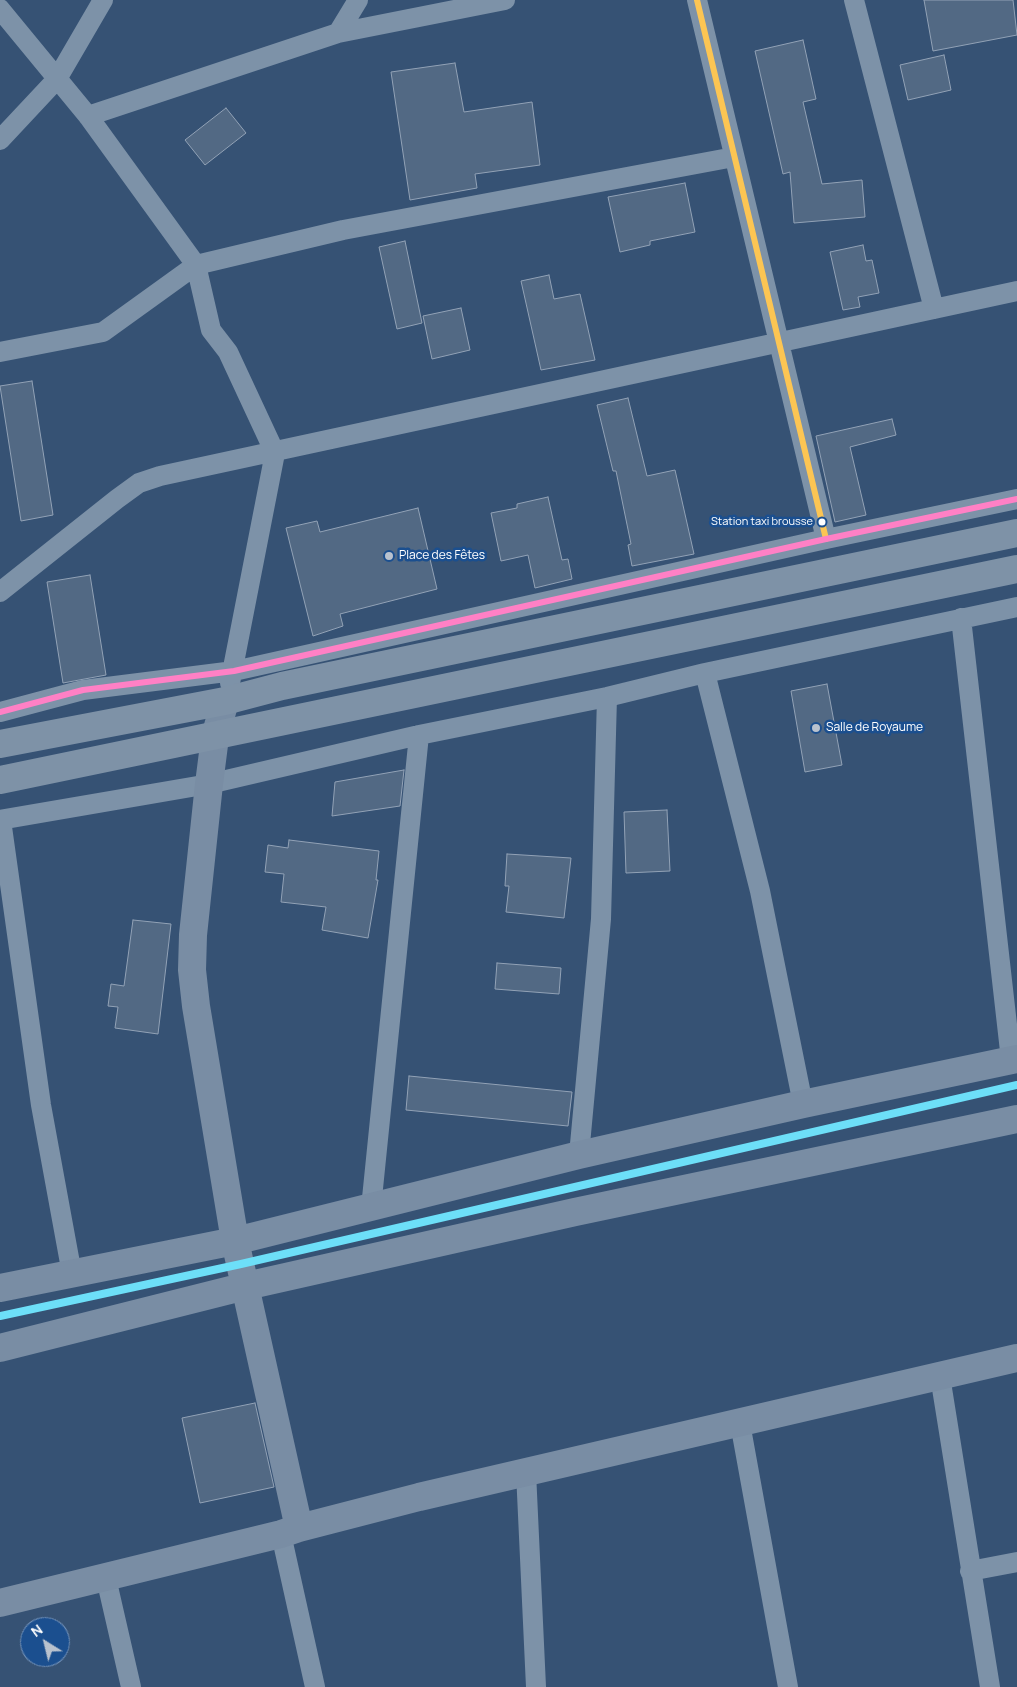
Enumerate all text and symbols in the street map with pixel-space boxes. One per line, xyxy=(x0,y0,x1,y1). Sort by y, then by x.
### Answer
place label: Station taxi brousse xyxy=(711,515,813,529)
marker: Station taxi brousse xyxy=(817,517,827,527)
place label: Place des Fêtes xyxy=(399,549,485,563)
marker: Place des Fêtes xyxy=(383,550,395,562)
place label: Salle de Royaume xyxy=(826,721,923,735)
marker: Salle de Royaume xyxy=(810,722,822,734)
north arrow xyxy=(20,1617,70,1667)
text: N xyxy=(27,1620,46,1641)

